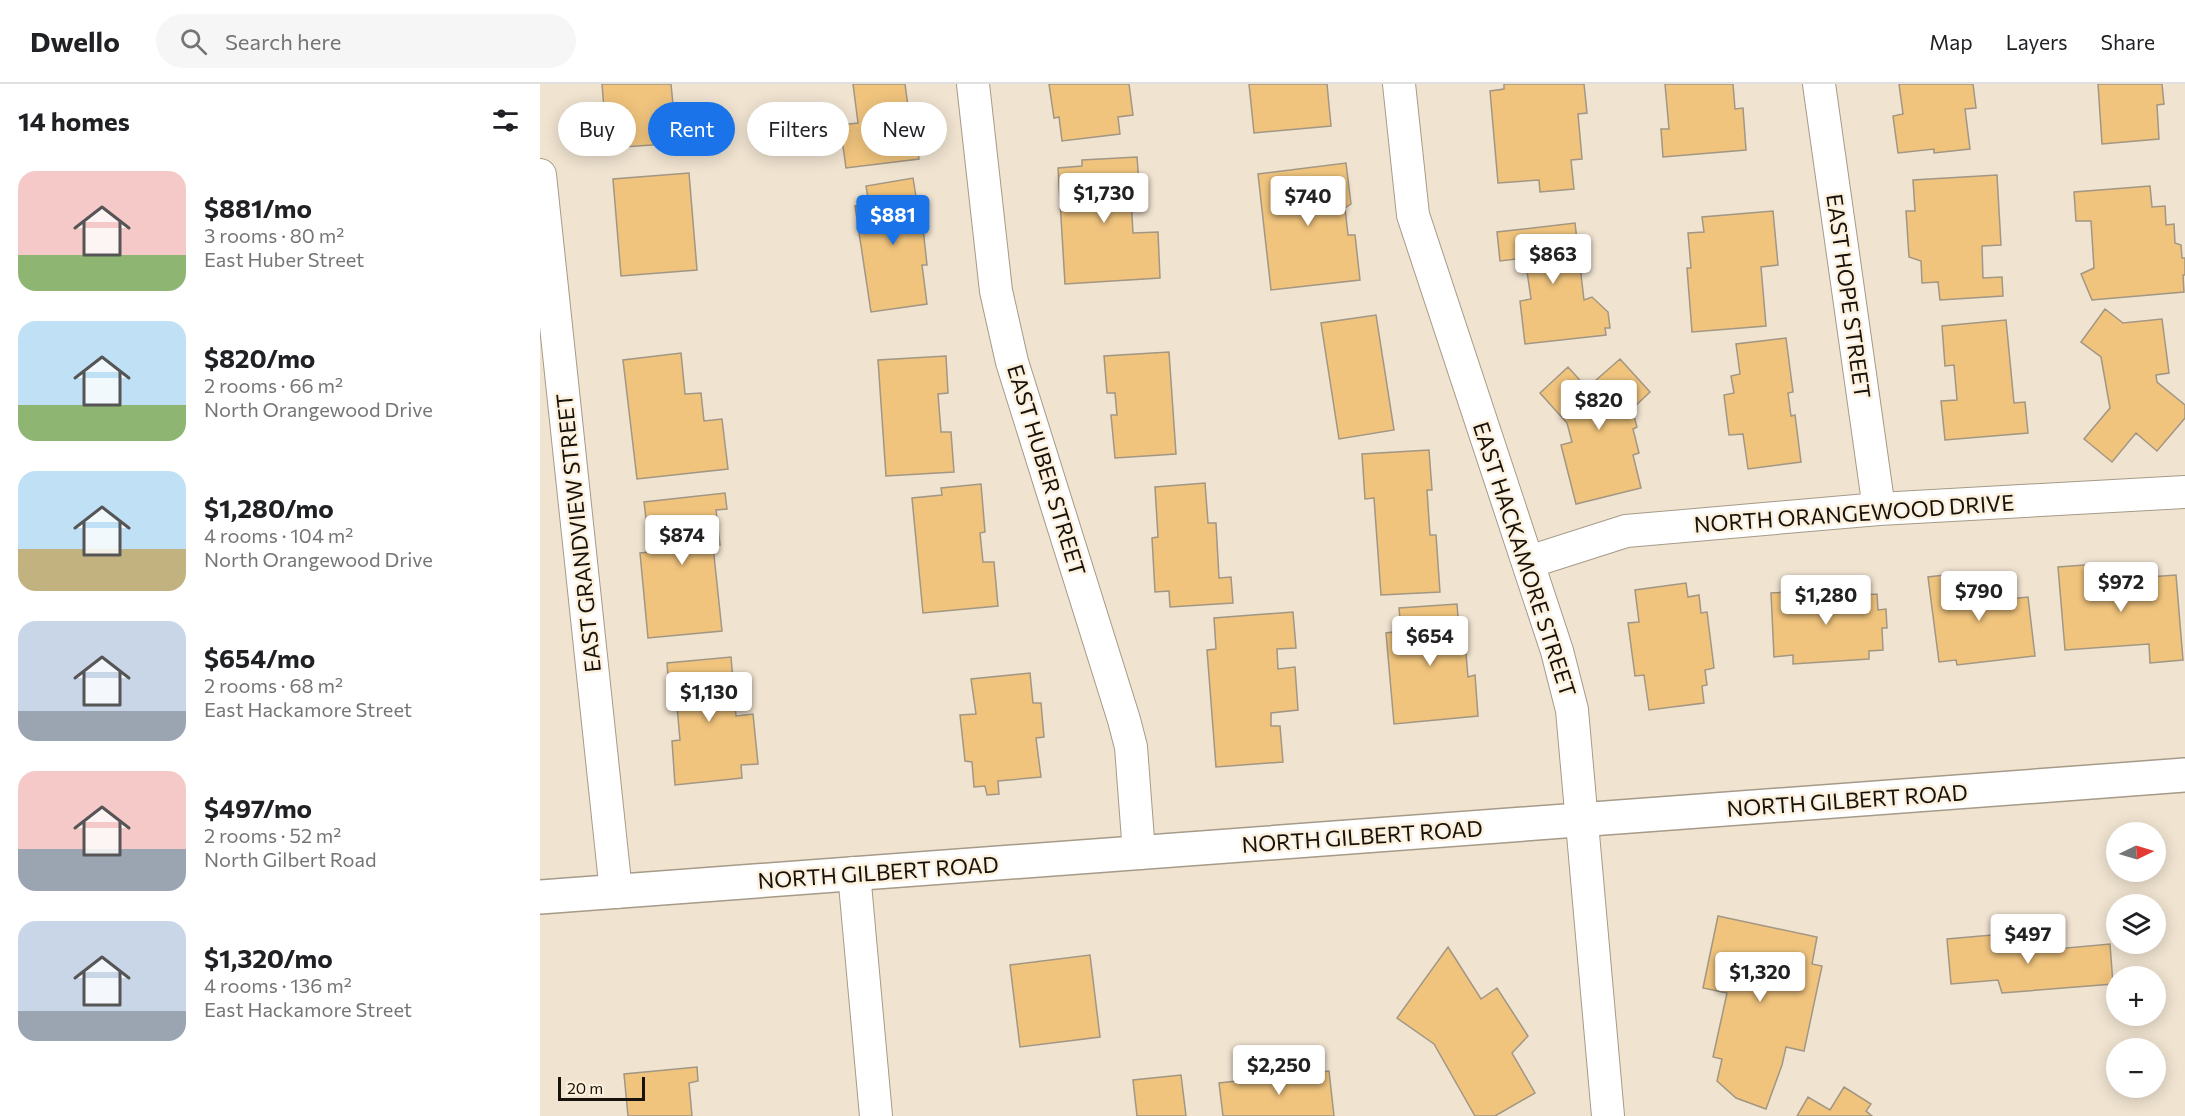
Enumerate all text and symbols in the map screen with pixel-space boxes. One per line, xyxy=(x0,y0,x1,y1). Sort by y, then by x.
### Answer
search box xyxy=(156,14,576,68)
text: Dwello xyxy=(30,24,120,58)
icon: search xyxy=(177,25,210,58)
text: Search here xyxy=(225,28,341,55)
text: Map xyxy=(1929,29,1973,54)
text: Layers xyxy=(2006,29,2068,54)
text: Share xyxy=(2101,29,2155,54)
chip: Buy xyxy=(558,102,636,156)
chip: Rent xyxy=(648,102,735,156)
chip: Filters xyxy=(747,102,849,156)
chip: New xyxy=(861,102,947,156)
icon: filters xyxy=(489,104,522,137)
text: 14 homes xyxy=(18,105,130,136)
pin: $1,730 xyxy=(1055,173,1153,224)
pin: $740 xyxy=(1272,176,1344,227)
text: $1,730 xyxy=(1073,180,1135,204)
text: $740 xyxy=(1285,183,1331,207)
text: $881/mo xyxy=(204,192,312,223)
street label: EAST HOPE STREET xyxy=(1821,192,1877,400)
icon: home xyxy=(66,195,138,267)
pin: $881 xyxy=(857,195,929,246)
text: $881 xyxy=(870,202,916,226)
text: 3 rooms · 80 m² xyxy=(204,223,344,247)
pin: $863 xyxy=(1517,234,1589,285)
text: $863 xyxy=(1529,241,1577,265)
text: East Huber Street xyxy=(204,247,364,271)
text: $820/mo xyxy=(204,342,315,373)
icon: home xyxy=(66,345,138,417)
street label: EAST HUBER STREET xyxy=(1002,361,1092,579)
text: 2 rooms · 66 m² xyxy=(204,373,343,397)
pin: $820 xyxy=(1563,380,1635,431)
text: $820 xyxy=(1575,387,1623,411)
street label: EAST GRANDVIEW STREET xyxy=(550,392,606,674)
text: North Orangewood Drive xyxy=(204,397,433,421)
street label: EAST HACKAMORE STREET xyxy=(1468,418,1582,700)
street label: NORTH ORANGEWOOD DRIVE xyxy=(1693,488,2015,538)
text: $1,280/mo xyxy=(204,492,334,523)
icon: home xyxy=(66,495,138,567)
pin: $874 xyxy=(646,515,718,566)
text: $874 xyxy=(659,522,705,546)
text: 4 rooms · 104 m² xyxy=(204,523,353,547)
text: North Orangewood Drive xyxy=(204,547,433,571)
pin: $972 xyxy=(2085,562,2157,613)
text: $972 xyxy=(2098,569,2144,593)
pin: $790 xyxy=(1943,571,2015,622)
pin: $1,280 xyxy=(1777,575,1875,626)
text: $790 xyxy=(1955,578,2003,602)
text: $1,280 xyxy=(1795,582,1857,606)
pin: $654 xyxy=(1394,616,1466,667)
text: $654 xyxy=(1406,623,1454,647)
text: $654/mo xyxy=(204,642,315,673)
icon: home xyxy=(66,645,138,717)
pin: $1,130 xyxy=(660,672,758,723)
text: 2 rooms · 68 m² xyxy=(204,673,343,697)
text: $1,130 xyxy=(680,679,738,703)
text: East Hackamore Street xyxy=(204,697,412,721)
street label: NORTH GILBERT ROAD xyxy=(1726,778,1968,822)
text: $497/mo xyxy=(204,792,312,823)
icon: home xyxy=(66,795,138,867)
street label: NORTH GILBERT ROAD xyxy=(1241,814,1483,858)
north arrow xyxy=(2106,822,2166,882)
map controls xyxy=(2106,822,2166,1098)
text: 2 rooms · 52 m² xyxy=(204,823,341,847)
text: North Gilbert Road xyxy=(204,847,377,871)
street label: NORTH GILBERT ROAD xyxy=(757,850,999,894)
button: layers xyxy=(2106,894,2166,954)
pin: $497 xyxy=(1992,914,2064,965)
text: $497 xyxy=(2005,921,2051,945)
text: $1,320/mo xyxy=(204,942,333,973)
icon: home xyxy=(66,945,138,1017)
pin: $1,320 xyxy=(1711,952,1809,1003)
text: $1,320 xyxy=(1729,959,1791,983)
button: + xyxy=(2106,966,2166,1026)
text: 4 rooms · 136 m² xyxy=(204,973,352,997)
text: East Hackamore Street xyxy=(204,997,412,1021)
button: − xyxy=(2106,1038,2166,1098)
pin: $2,250 xyxy=(1230,1045,1328,1096)
text: $2,250 xyxy=(1247,1052,1311,1076)
scale bar xyxy=(558,1074,645,1102)
text: 20 m xyxy=(567,1078,603,1097)

